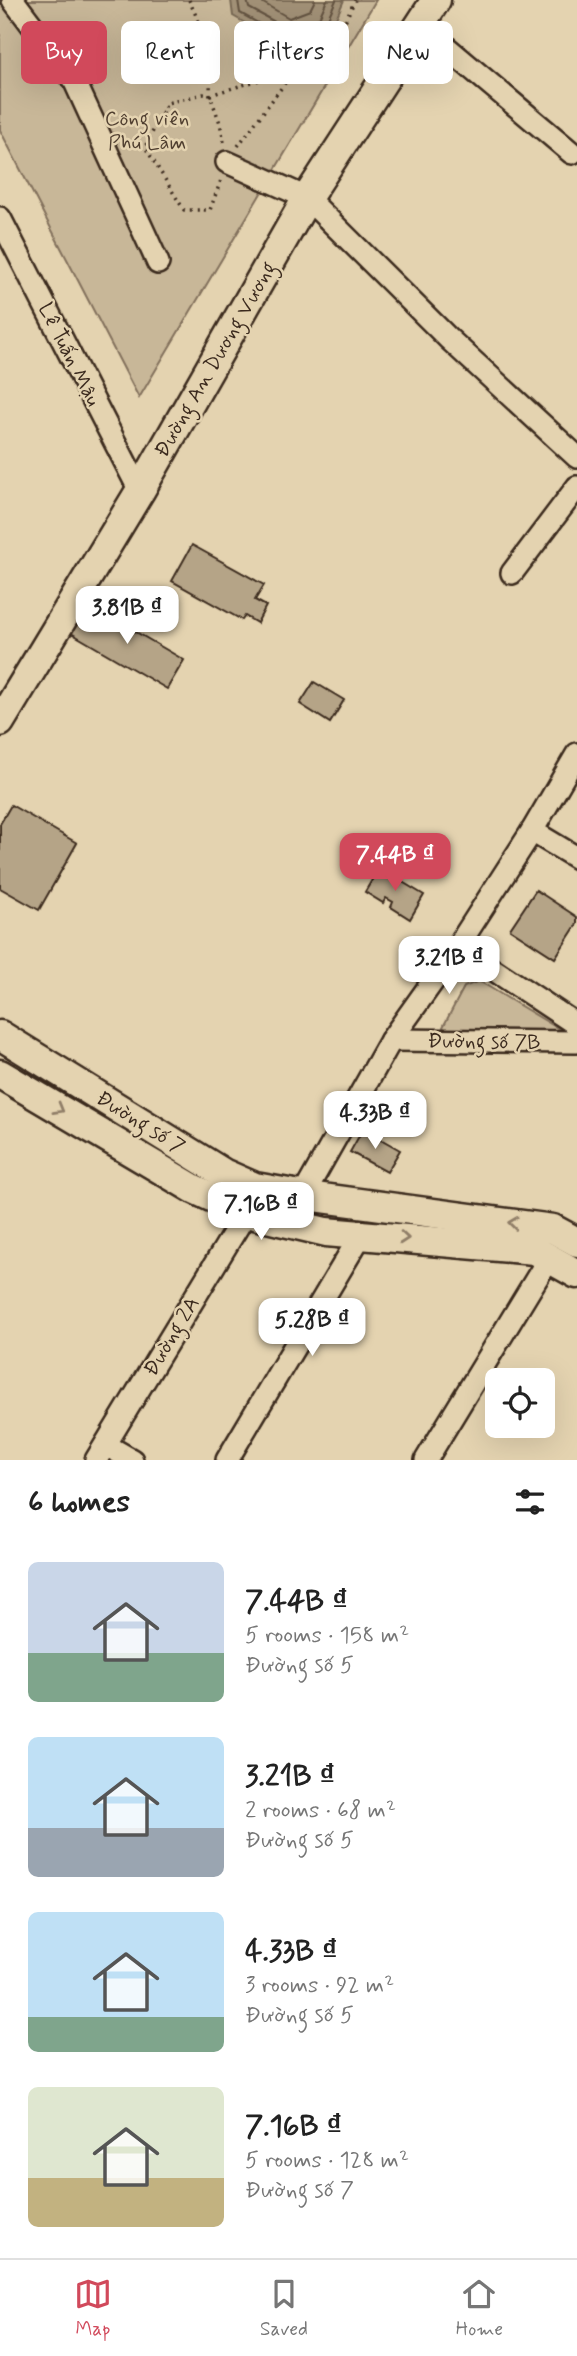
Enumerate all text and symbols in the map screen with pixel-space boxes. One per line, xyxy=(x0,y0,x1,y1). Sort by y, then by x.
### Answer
chip: Buy xyxy=(21,21,107,84)
chip: Rent xyxy=(121,21,220,84)
chip: Filters xyxy=(234,21,349,84)
chip: New xyxy=(363,21,453,84)
park label: Công viên Phú Lâm xyxy=(105,105,189,157)
street label: Đường An Dương Vương xyxy=(148,256,285,464)
street label: Lê Tuấn Mậu xyxy=(31,298,107,411)
pin: 3.81B ₫ xyxy=(62,586,192,646)
text: 3.81B ₫ xyxy=(92,594,162,624)
pin: 7.44B ₫ xyxy=(330,834,460,893)
text: 7.44B ₫ xyxy=(356,841,434,871)
pin: 3.21B ₫ xyxy=(384,936,514,996)
text: 3.21B ₫ xyxy=(415,944,483,974)
street label: Đường số 7B xyxy=(427,1027,541,1059)
street label: Đường số 7 xyxy=(90,1085,190,1163)
pin: 4.33B ₫ xyxy=(310,1092,440,1151)
text: 4.33B ₫ xyxy=(340,1099,410,1129)
one-way arrow xyxy=(51,1101,64,1114)
pin: 7.16B ₫ xyxy=(196,1182,326,1242)
text: 7.16B ₫ xyxy=(224,1190,298,1220)
one-way arrow xyxy=(507,1216,519,1231)
one-way arrow xyxy=(398,1231,410,1246)
street label: Đường 2A xyxy=(137,1292,208,1382)
pin: 5.28B ₫ xyxy=(247,1298,377,1358)
text: 5.28B ₫ xyxy=(274,1306,350,1336)
map controls xyxy=(485,1368,555,1438)
button: locate xyxy=(485,1368,555,1438)
text: 6 homes xyxy=(28,1483,130,1522)
icon: filters xyxy=(511,1483,549,1521)
text: 7.44B ₫ xyxy=(245,1582,348,1621)
icon: home xyxy=(84,1590,168,1674)
text: 5 rooms · 158 m² xyxy=(245,1621,409,1651)
text: Đường số 5 xyxy=(245,1651,354,1681)
text: 3.21B ₫ xyxy=(245,1757,335,1796)
icon: home xyxy=(84,1765,168,1849)
text: 2 rooms · 68 m² xyxy=(245,1796,396,1826)
text: Đường số 5 xyxy=(245,1826,354,1856)
text: 4.33B ₫ xyxy=(245,1932,337,1971)
icon: home xyxy=(84,1940,168,2024)
text: 3 rooms · 92 m² xyxy=(245,1971,394,2001)
text: Đường số 5 xyxy=(245,2001,354,2031)
text: 7.16B ₫ xyxy=(245,2107,342,2146)
icon: home xyxy=(84,2115,168,2199)
text: 5 rooms · 128 m² xyxy=(245,2146,409,2176)
text: Đường số 7 xyxy=(245,2176,354,2206)
tab: Map xyxy=(74,2275,112,2342)
tab: Saved xyxy=(260,2275,308,2342)
tab: Home xyxy=(456,2275,503,2342)

